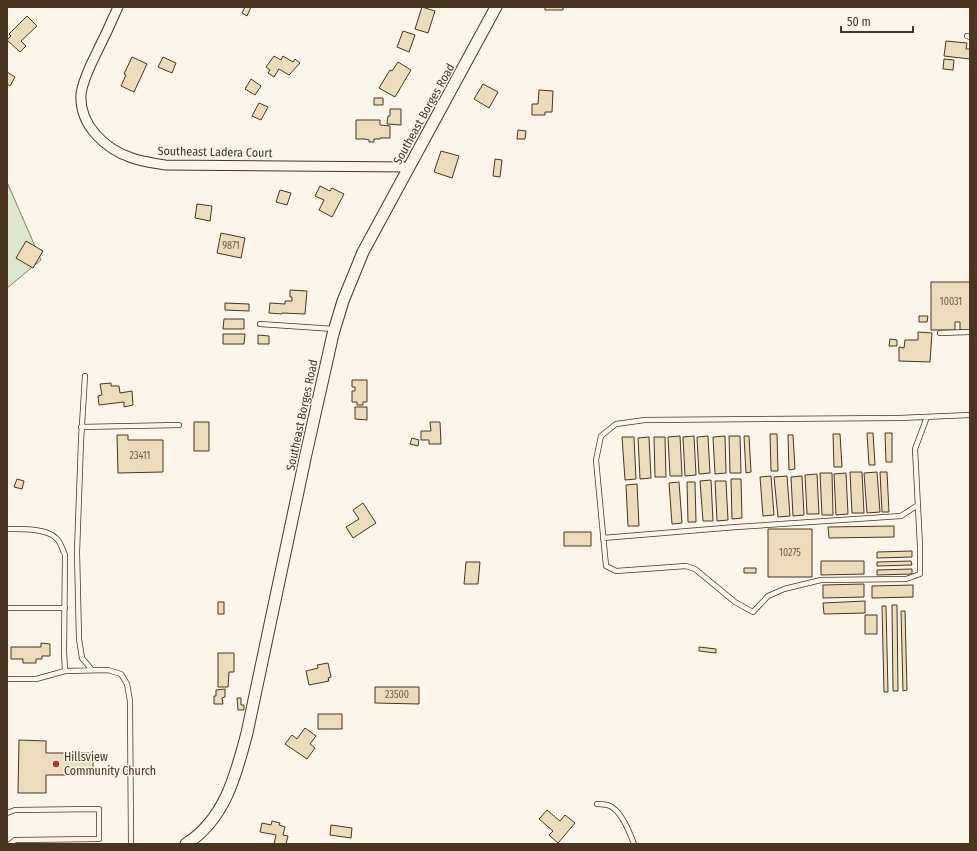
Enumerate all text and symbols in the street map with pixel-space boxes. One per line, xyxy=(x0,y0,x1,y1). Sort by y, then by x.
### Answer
scale bar xyxy=(841,8,913,34)
text: 50 m xyxy=(847,15,871,29)
street label: Southeast Borges Road xyxy=(390,61,458,167)
street label: Southeast Ladera Court xyxy=(157,144,273,160)
house number: 9871 xyxy=(222,240,240,252)
house number: 10031 xyxy=(940,296,962,308)
street label: Southeast Borges Road xyxy=(283,358,321,472)
house number: 23411 xyxy=(130,450,150,462)
house number: 10275 xyxy=(779,547,801,559)
house number: 23500 xyxy=(385,689,409,701)
place label: Hillsview Community Church xyxy=(64,750,156,778)
marker: Hillsview Community Church xyxy=(51,759,61,769)

